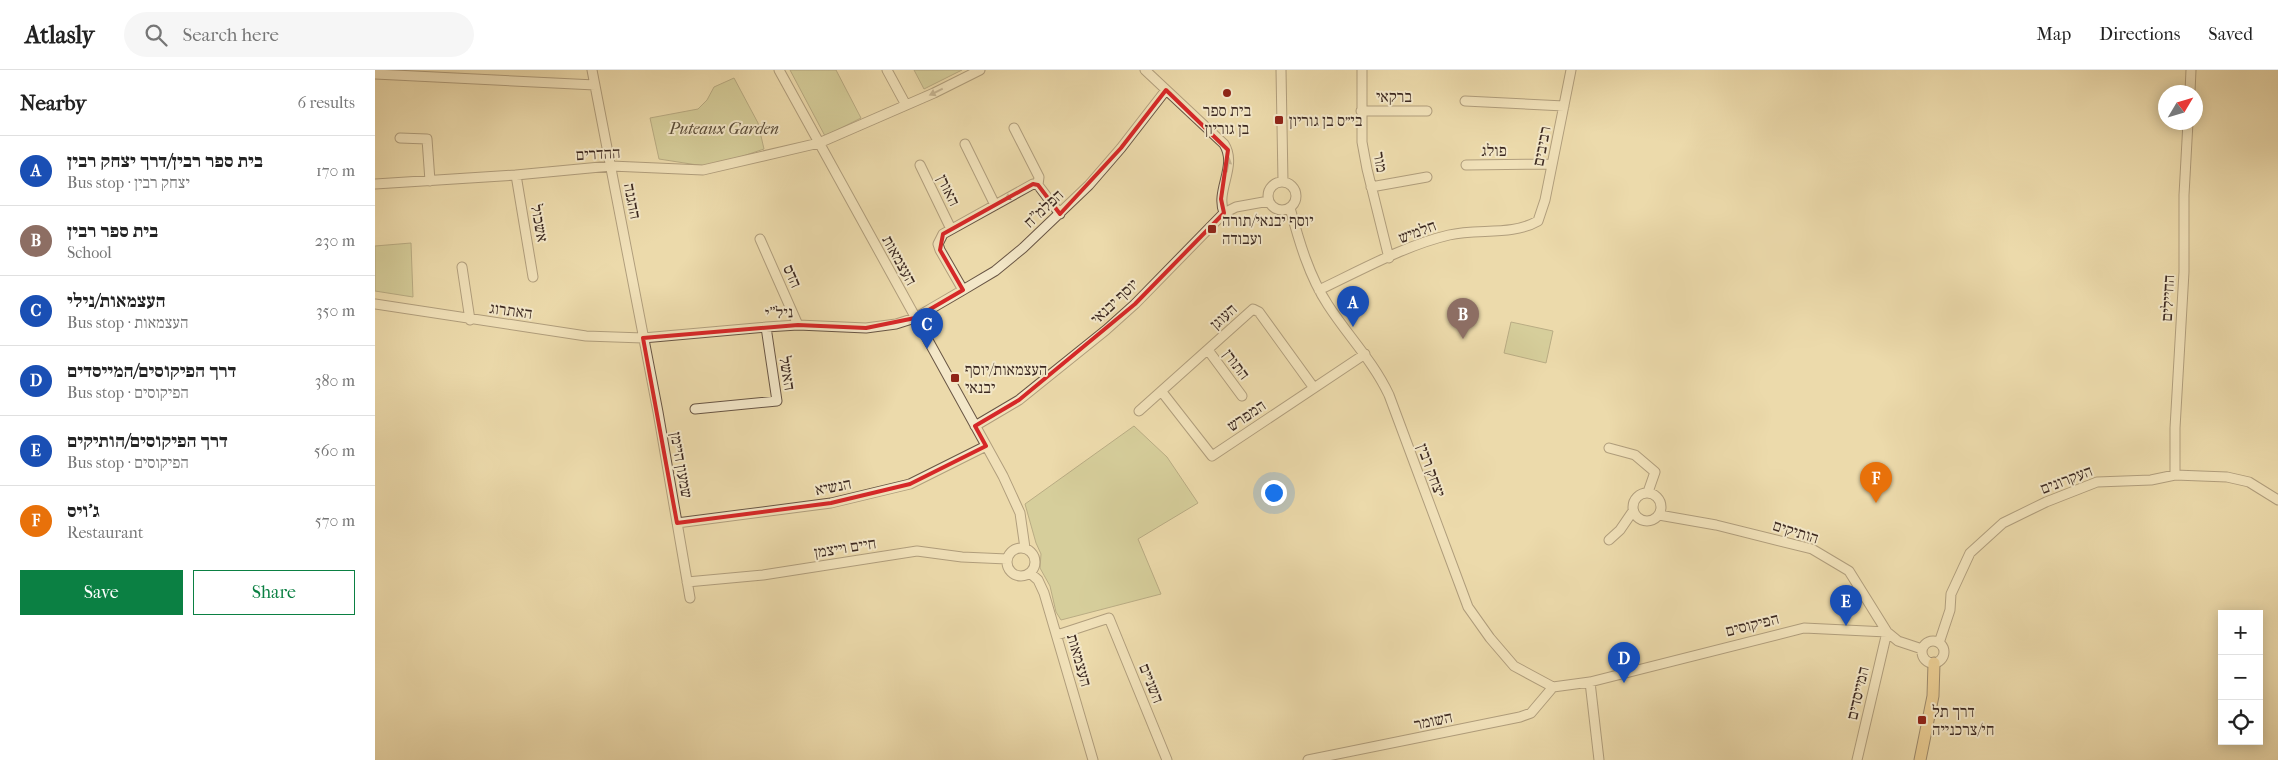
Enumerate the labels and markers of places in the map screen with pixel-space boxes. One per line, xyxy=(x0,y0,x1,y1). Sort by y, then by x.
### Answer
marker: בית ספר בן גוריון xyxy=(1221,87,1233,99)
place label: בית ספר בן גוריון xyxy=(1203,101,1251,138)
place label: בי״ס בן גוריון xyxy=(1289,111,1363,130)
marker: בי״ס בן גוריון xyxy=(1273,114,1285,126)
place label: יוסף יבנאי/תורה ועבודה xyxy=(1222,211,1314,248)
marker: יוסף יבנאי/תורה ועבודה xyxy=(1206,223,1218,235)
pin: A xyxy=(1337,286,1369,327)
pin: B xyxy=(1447,298,1479,339)
pin: C xyxy=(911,308,943,349)
place label: העצמאות/יוסף יבנאי xyxy=(965,360,1047,397)
marker: העצמאות/יוסף יבנאי xyxy=(949,372,961,384)
pin: F xyxy=(1860,462,1892,503)
pin: E xyxy=(1830,585,1862,626)
pin: D xyxy=(1608,642,1640,683)
place label: דרך תל חי/צרכנייה xyxy=(1932,702,1994,739)
marker: דרך תל חי/צרכנייה xyxy=(1916,714,1928,726)

